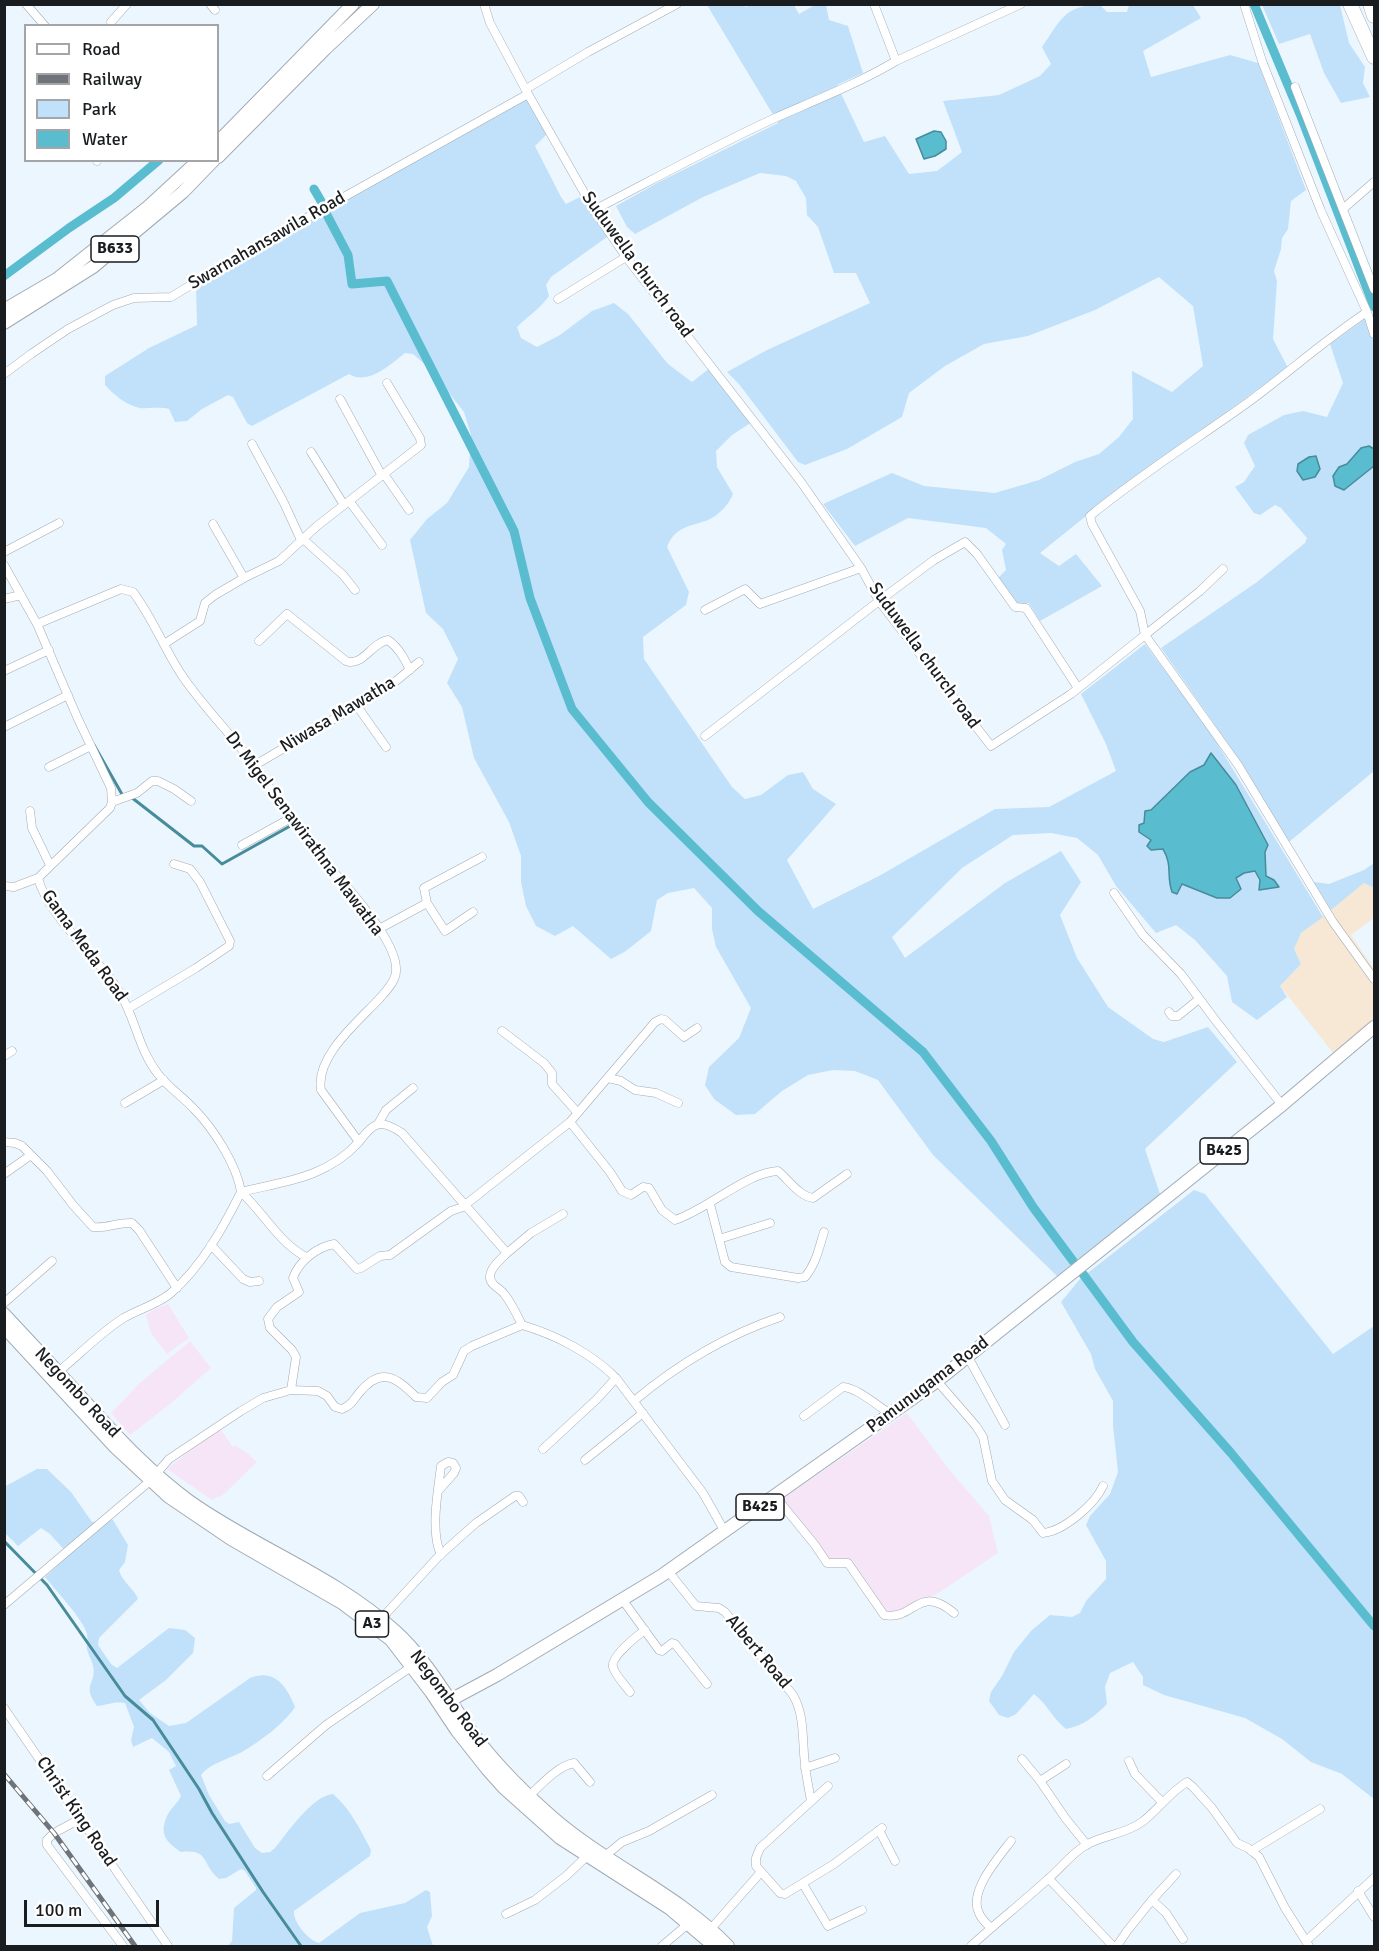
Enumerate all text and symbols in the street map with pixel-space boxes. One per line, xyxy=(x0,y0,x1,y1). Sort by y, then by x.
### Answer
legend xyxy=(24,24,219,162)
text: Road xyxy=(82,38,121,60)
text: Railway xyxy=(82,68,142,90)
text: Park xyxy=(82,98,117,120)
text: Water xyxy=(82,128,127,150)
street label: Swarnahansawila Road xyxy=(185,187,349,295)
street label: Suduwella church road xyxy=(577,188,697,342)
road number: B633 xyxy=(91,236,139,262)
street label: Suduwella church road xyxy=(864,579,984,733)
street label: Niwasa Mawatha xyxy=(277,672,399,758)
street label: Dr Migel Senawirathna Mawatha xyxy=(220,728,388,940)
street label: Gama Meda Road xyxy=(36,886,132,1006)
road number: B425 xyxy=(1200,1138,1248,1164)
street label: Pamunugama Road xyxy=(863,1332,993,1438)
street label: Negombo Road xyxy=(30,1343,124,1443)
road number: B425 xyxy=(736,1494,784,1520)
street label: Albert Road xyxy=(721,1610,795,1694)
road number: A3 xyxy=(356,1611,388,1637)
street label: Negombo Road xyxy=(405,1646,491,1752)
street label: Christ King Road xyxy=(31,1753,121,1871)
scale bar xyxy=(27,1888,162,1926)
text: 100 m xyxy=(35,1899,82,1921)

